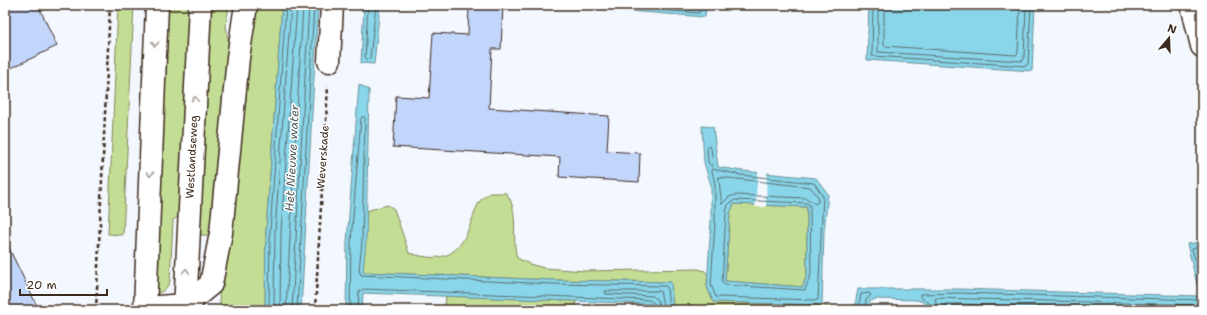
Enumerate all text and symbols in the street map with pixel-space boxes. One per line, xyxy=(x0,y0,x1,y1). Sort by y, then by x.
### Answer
north arrow xyxy=(1149,18,1189,58)
text: N xyxy=(1166,21,1179,38)
one-way arrow xyxy=(151,41,160,47)
one-way arrow xyxy=(191,96,199,102)
water label: Het Nieuwe water xyxy=(281,104,303,212)
street label: Westlandseweg xyxy=(182,115,202,199)
street label: Weverskade xyxy=(313,125,333,189)
one-way arrow xyxy=(145,171,154,177)
one-way arrow xyxy=(182,268,191,274)
scale bar xyxy=(20,271,107,297)
text: 20 m xyxy=(26,277,57,293)

